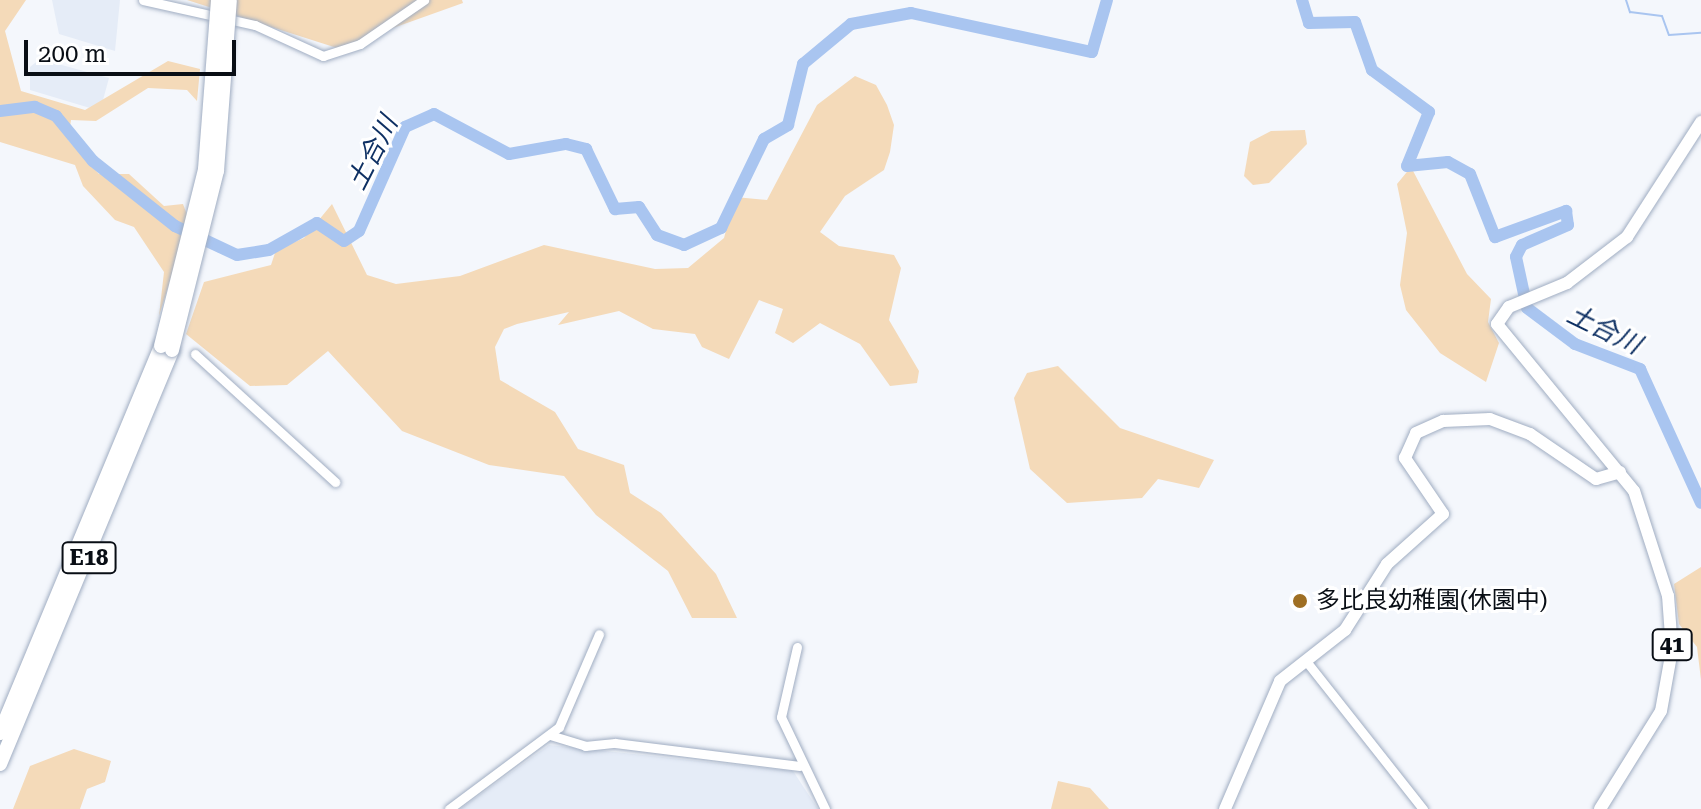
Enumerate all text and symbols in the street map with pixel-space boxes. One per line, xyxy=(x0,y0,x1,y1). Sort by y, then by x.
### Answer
scale bar xyxy=(28,24,240,74)
text: 200 m xyxy=(38,40,106,68)
water label: 土合川 xyxy=(341,111,405,195)
water label: 土合川 xyxy=(1562,299,1646,361)
road number: E18 xyxy=(61,540,117,576)
place label: 多比良幼稚園(休園中) xyxy=(1316,587,1548,615)
marker: 多比良幼稚園(休園中) xyxy=(1291,592,1309,610)
road number: 41 xyxy=(1650,627,1694,663)

